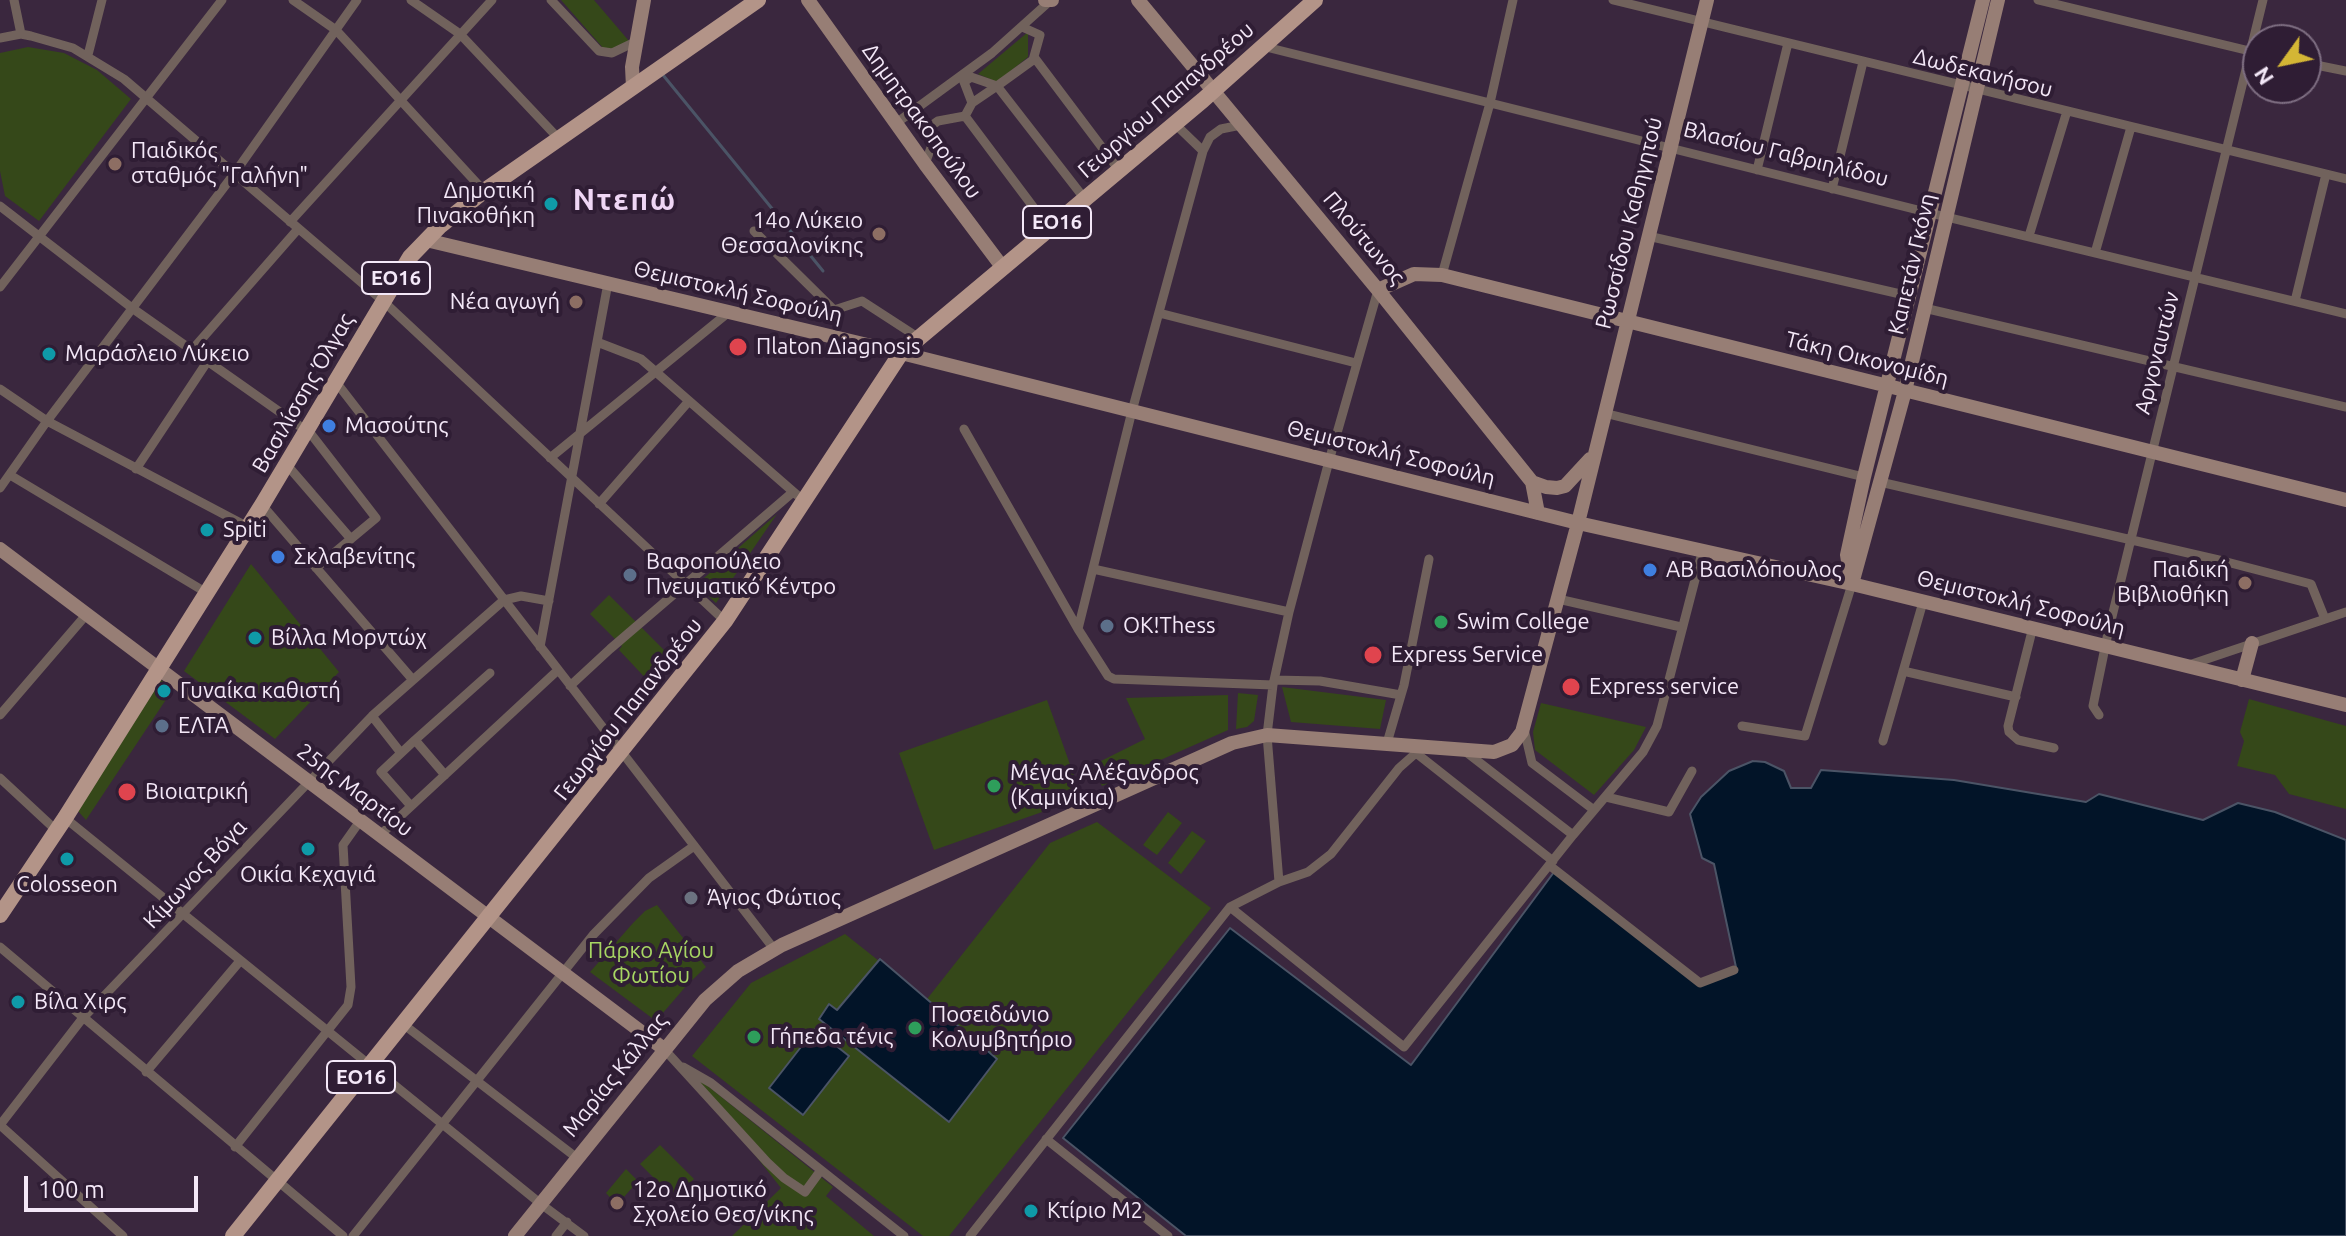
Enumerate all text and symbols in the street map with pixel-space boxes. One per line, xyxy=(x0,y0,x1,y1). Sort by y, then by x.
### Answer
street label: Γεωργίου Παπανδρέου xyxy=(1073,16,1259,184)
north arrow xyxy=(2242,24,2322,104)
street label: Δημητρακοπούλου xyxy=(857,38,987,204)
street label: Δωδεκανήσου xyxy=(1911,43,2055,103)
text: N xyxy=(2248,63,2278,90)
street label: Ρωσσίδου Καθηγητού xyxy=(1590,114,1668,332)
street label: Βλασίου Γαβριηλίδου xyxy=(1681,116,1891,192)
place label: Παιδικός σταθμός "Γαλήνη" xyxy=(131,138,308,190)
marker: Παιδικός σταθμός "Γαλήνη" xyxy=(106,155,124,173)
place label: Δημοτική Πινακοθήκη xyxy=(417,178,535,230)
district label: Ντεπώ xyxy=(573,182,677,218)
street label: Πλούτωνος xyxy=(1318,186,1410,290)
street label: Καπετάν Γκόνη xyxy=(1883,191,1941,337)
marker: Δημοτική Πινακοθήκη xyxy=(542,195,560,213)
road number: ΕΟ16 xyxy=(1023,206,1091,238)
place label: 14ο Λύκειο Θεσσαλονίκης xyxy=(721,208,863,260)
marker: 14ο Λύκειο Θεσσαλονίκης xyxy=(870,225,888,243)
street label: Θεμιστοκλή Σοφούλη xyxy=(631,255,845,329)
road number: ΕΟ16 xyxy=(362,262,430,294)
place label: Νέα αγωγή xyxy=(450,289,560,315)
street label: Αργοναυτών xyxy=(2129,289,2185,417)
marker: Νέα αγωγή xyxy=(567,293,585,311)
street label: Βασιλίσσης Όλγας xyxy=(247,308,359,478)
street label: Τάκη Οικονομίδη xyxy=(1783,326,1951,392)
place label: Πlaton Δiagnosis xyxy=(756,334,921,360)
marker: Πlaton Δiagnosis xyxy=(727,336,749,358)
place label: Μαράσλειο Λύκειο xyxy=(65,341,250,367)
marker: Μαράσλειο Λύκειο xyxy=(40,345,58,363)
place label: Μασούτης xyxy=(345,413,448,439)
street label: Θεμιστοκλή Σοφούλη xyxy=(1284,414,1498,492)
marker: Μασούτης xyxy=(320,417,338,435)
place label: Spiti xyxy=(223,517,267,543)
marker: Spiti xyxy=(198,521,216,539)
place label: Σκλαβενίτης xyxy=(294,544,415,570)
marker: Σκλαβενίτης xyxy=(269,548,287,566)
place label: Βαφοπούλειο Πνευματικό Κέντρο xyxy=(646,549,836,600)
place label: ΑΒ Βασιλόπουλος xyxy=(1666,557,1842,583)
place label: Παιδική Βιβλιοθήκη xyxy=(2117,557,2229,608)
marker: ΑΒ Βασιλόπουλος xyxy=(1641,561,1659,579)
street label: Θεμιστοκλή Σοφούλη xyxy=(1914,564,2128,642)
marker: Βαφοπούλειο Πνευματικό Κέντρο xyxy=(621,566,639,584)
marker: Παιδική Βιβλιοθήκη xyxy=(2236,574,2254,592)
place label: Swim College xyxy=(1457,609,1590,635)
street label: Γεωργίου Παπανδρέου xyxy=(548,612,708,806)
place label: OK!Thess xyxy=(1123,613,1216,639)
marker: Swim College xyxy=(1432,613,1450,631)
marker: OK!Thess xyxy=(1098,617,1116,635)
place label: Βίλλα Μορντώχ xyxy=(271,625,427,651)
marker: Βίλλα Μορντώχ xyxy=(246,629,264,647)
place label: Express Service xyxy=(1391,642,1543,668)
marker: Express Service xyxy=(1362,644,1384,666)
place label: Express service xyxy=(1589,674,1739,700)
marker: Express service xyxy=(1560,676,1582,698)
place label: Γυναίκα καθιστή xyxy=(180,678,341,704)
marker: Γυναίκα καθιστή xyxy=(155,682,173,700)
place label: ΕΛΤΑ xyxy=(178,713,229,739)
marker: ΕΛΤΑ xyxy=(153,717,171,735)
street label: 25ης Μαρτίου xyxy=(292,738,418,842)
place label: Μέγας Αλέξανδρος (Καμινίκια) xyxy=(1010,760,1198,812)
marker: Μέγας Αλέξανδρος (Καμινίκια) xyxy=(985,777,1003,795)
place label: Βιοιατρική xyxy=(145,779,249,805)
marker: Βιοιατρική xyxy=(116,781,138,803)
street label: Κίμωνος Βόγα xyxy=(138,814,252,934)
marker: Οικία Κεχαγιά xyxy=(299,840,317,858)
marker: Colosseon xyxy=(58,850,76,868)
place label: Οικία Κεχαγιά xyxy=(240,862,376,888)
place label: Colosseon xyxy=(16,872,118,898)
place label: Άγιος Φώτιος xyxy=(707,885,841,911)
marker: Άγιος Φώτιος xyxy=(682,889,700,907)
park label: Πάρκο Αγίου Φωτίου xyxy=(588,938,714,990)
place label: Βίλα Χιρς xyxy=(34,989,126,1015)
marker: Βίλα Χιρς xyxy=(9,993,27,1011)
place label: Ποσειδώνιο Κολυμβητήριο xyxy=(931,1002,1073,1054)
street label: Μαρίας Κάλλας xyxy=(557,1008,673,1142)
marker: Ποσειδώνιο Κολυμβητήριο xyxy=(906,1019,924,1037)
place label: Γήπεδα τένις xyxy=(770,1024,893,1050)
marker: Γήπεδα τένις xyxy=(745,1028,763,1046)
road number: ΕΟ16 xyxy=(327,1061,395,1093)
scale bar xyxy=(28,1160,202,1210)
text: 100 m xyxy=(38,1176,105,1203)
place label: 12ο Δημοτικό Σχολείο Θεσ/νίκης xyxy=(633,1177,813,1228)
marker: 12ο Δημοτικό Σχολείο Θεσ/νίκης xyxy=(608,1194,626,1212)
place label: Κτίριο Μ2 xyxy=(1047,1198,1143,1224)
marker: Κτίριο Μ2 xyxy=(1022,1202,1040,1220)

